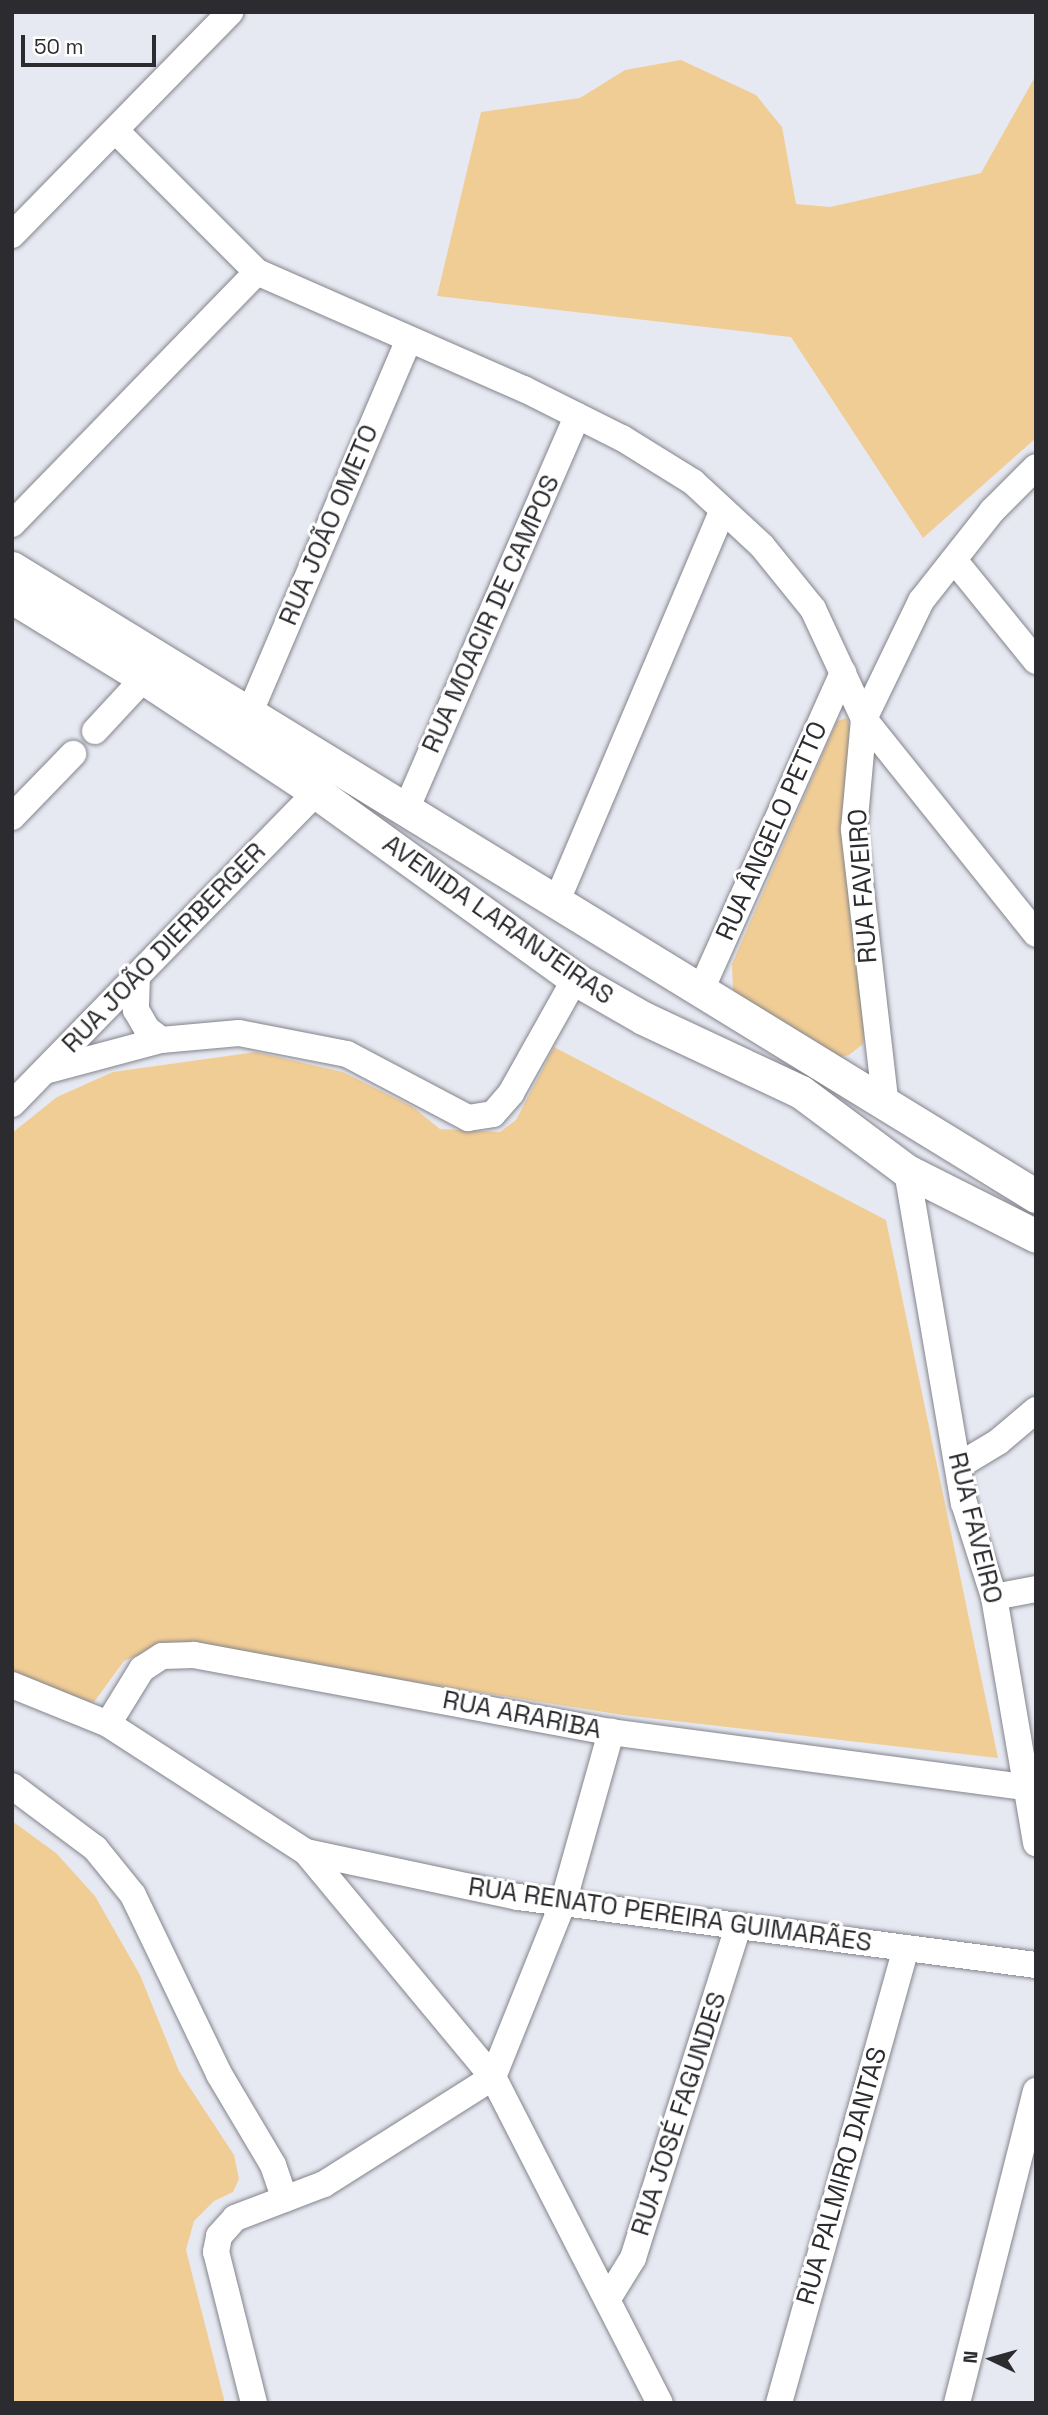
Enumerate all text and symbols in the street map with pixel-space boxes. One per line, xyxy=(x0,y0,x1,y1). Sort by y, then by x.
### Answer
scale bar xyxy=(24,21,159,65)
text: 50 m xyxy=(34,33,84,60)
street label: RUA JOÃO OMETO xyxy=(273,420,385,630)
street label: RUA MOACIR DE CAMPOS xyxy=(415,470,567,758)
street label: RUA ÂNGELO PETTO xyxy=(710,716,834,946)
street label: RUA FAVEIRO xyxy=(842,807,884,965)
street label: AVENIDA LARANJEIRAS xyxy=(376,828,620,1012)
street label: RUA JOÃO DIERBERGER xyxy=(56,836,272,1060)
street label: RUA FAVEIRO xyxy=(941,1449,1009,1607)
street label: RUA ARARIBA xyxy=(440,1684,604,1746)
street label: RUA RENATO PEREIRA GUIMARÃES xyxy=(466,1871,874,1959)
street label: RUA JOSÉ FAGUNDES xyxy=(625,1988,733,2240)
street label: RUA PALMIRO DANTAS xyxy=(790,2044,894,2308)
north arrow xyxy=(957,2324,1027,2394)
text: N xyxy=(958,2350,984,2365)

